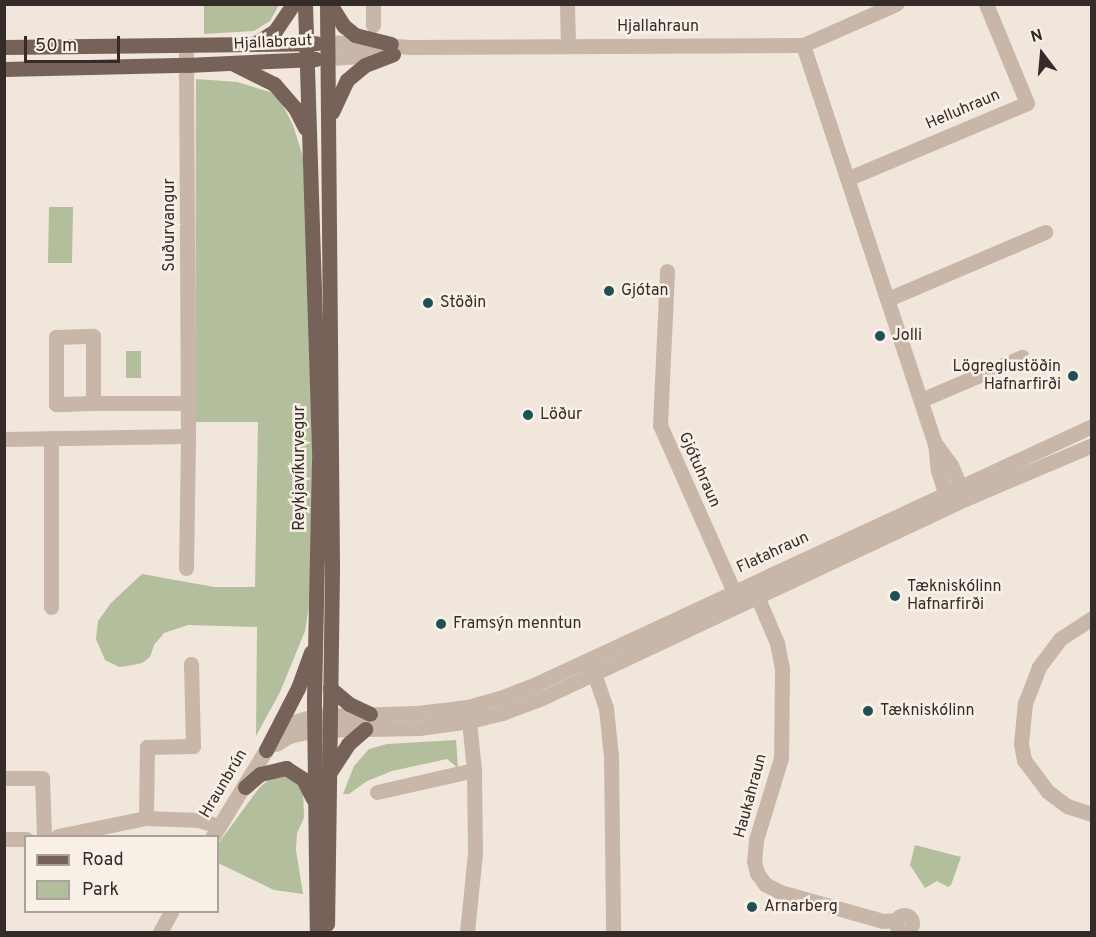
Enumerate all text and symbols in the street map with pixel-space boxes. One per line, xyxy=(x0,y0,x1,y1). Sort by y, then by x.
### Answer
street label: Hjallahraun xyxy=(617,17,699,37)
scale bar xyxy=(27,24,123,62)
north arrow xyxy=(1012,24,1072,84)
text: N xyxy=(1029,25,1045,48)
street label: Hjallabraut xyxy=(233,31,313,55)
text: 50 m xyxy=(35,35,77,58)
street label: Helluhraun xyxy=(923,86,1003,134)
street label: Suðurvangur xyxy=(160,178,180,272)
place label: Gjótan xyxy=(621,281,669,301)
marker: Gjótan xyxy=(602,284,616,298)
place label: Stöðin xyxy=(440,293,486,313)
marker: Stöðin xyxy=(421,296,435,310)
place label: Jolli xyxy=(892,326,922,346)
marker: Jolli xyxy=(873,329,887,343)
place label: Lögreglustöðin Hafnarfirði xyxy=(953,357,1061,395)
marker: Lögreglustöðin Hafnarfirði xyxy=(1066,369,1080,383)
street label: Reykjavíkurvegur xyxy=(290,405,310,531)
place label: Löður xyxy=(540,405,582,425)
marker: Löður xyxy=(521,408,535,422)
street label: Gjótuhraun xyxy=(674,429,724,511)
street label: Flatahraun xyxy=(734,528,812,578)
place label: Tækniskólinn Hafnarfirði xyxy=(907,577,1002,615)
marker: Tækniskólinn Hafnarfirði xyxy=(888,589,902,603)
place label: Framsýn menntun xyxy=(453,614,582,634)
marker: Framsýn menntun xyxy=(434,617,448,631)
place label: Tækniskólinn xyxy=(880,701,975,721)
marker: Tækniskólinn xyxy=(861,704,875,718)
street label: Hraunbrún xyxy=(196,746,252,822)
street label: Haukahraun xyxy=(731,752,771,840)
legend xyxy=(24,835,219,913)
text: Road xyxy=(82,849,124,872)
text: Park xyxy=(82,879,119,902)
place label: Arnarberg xyxy=(764,897,838,917)
marker: Arnarberg xyxy=(745,900,759,914)

